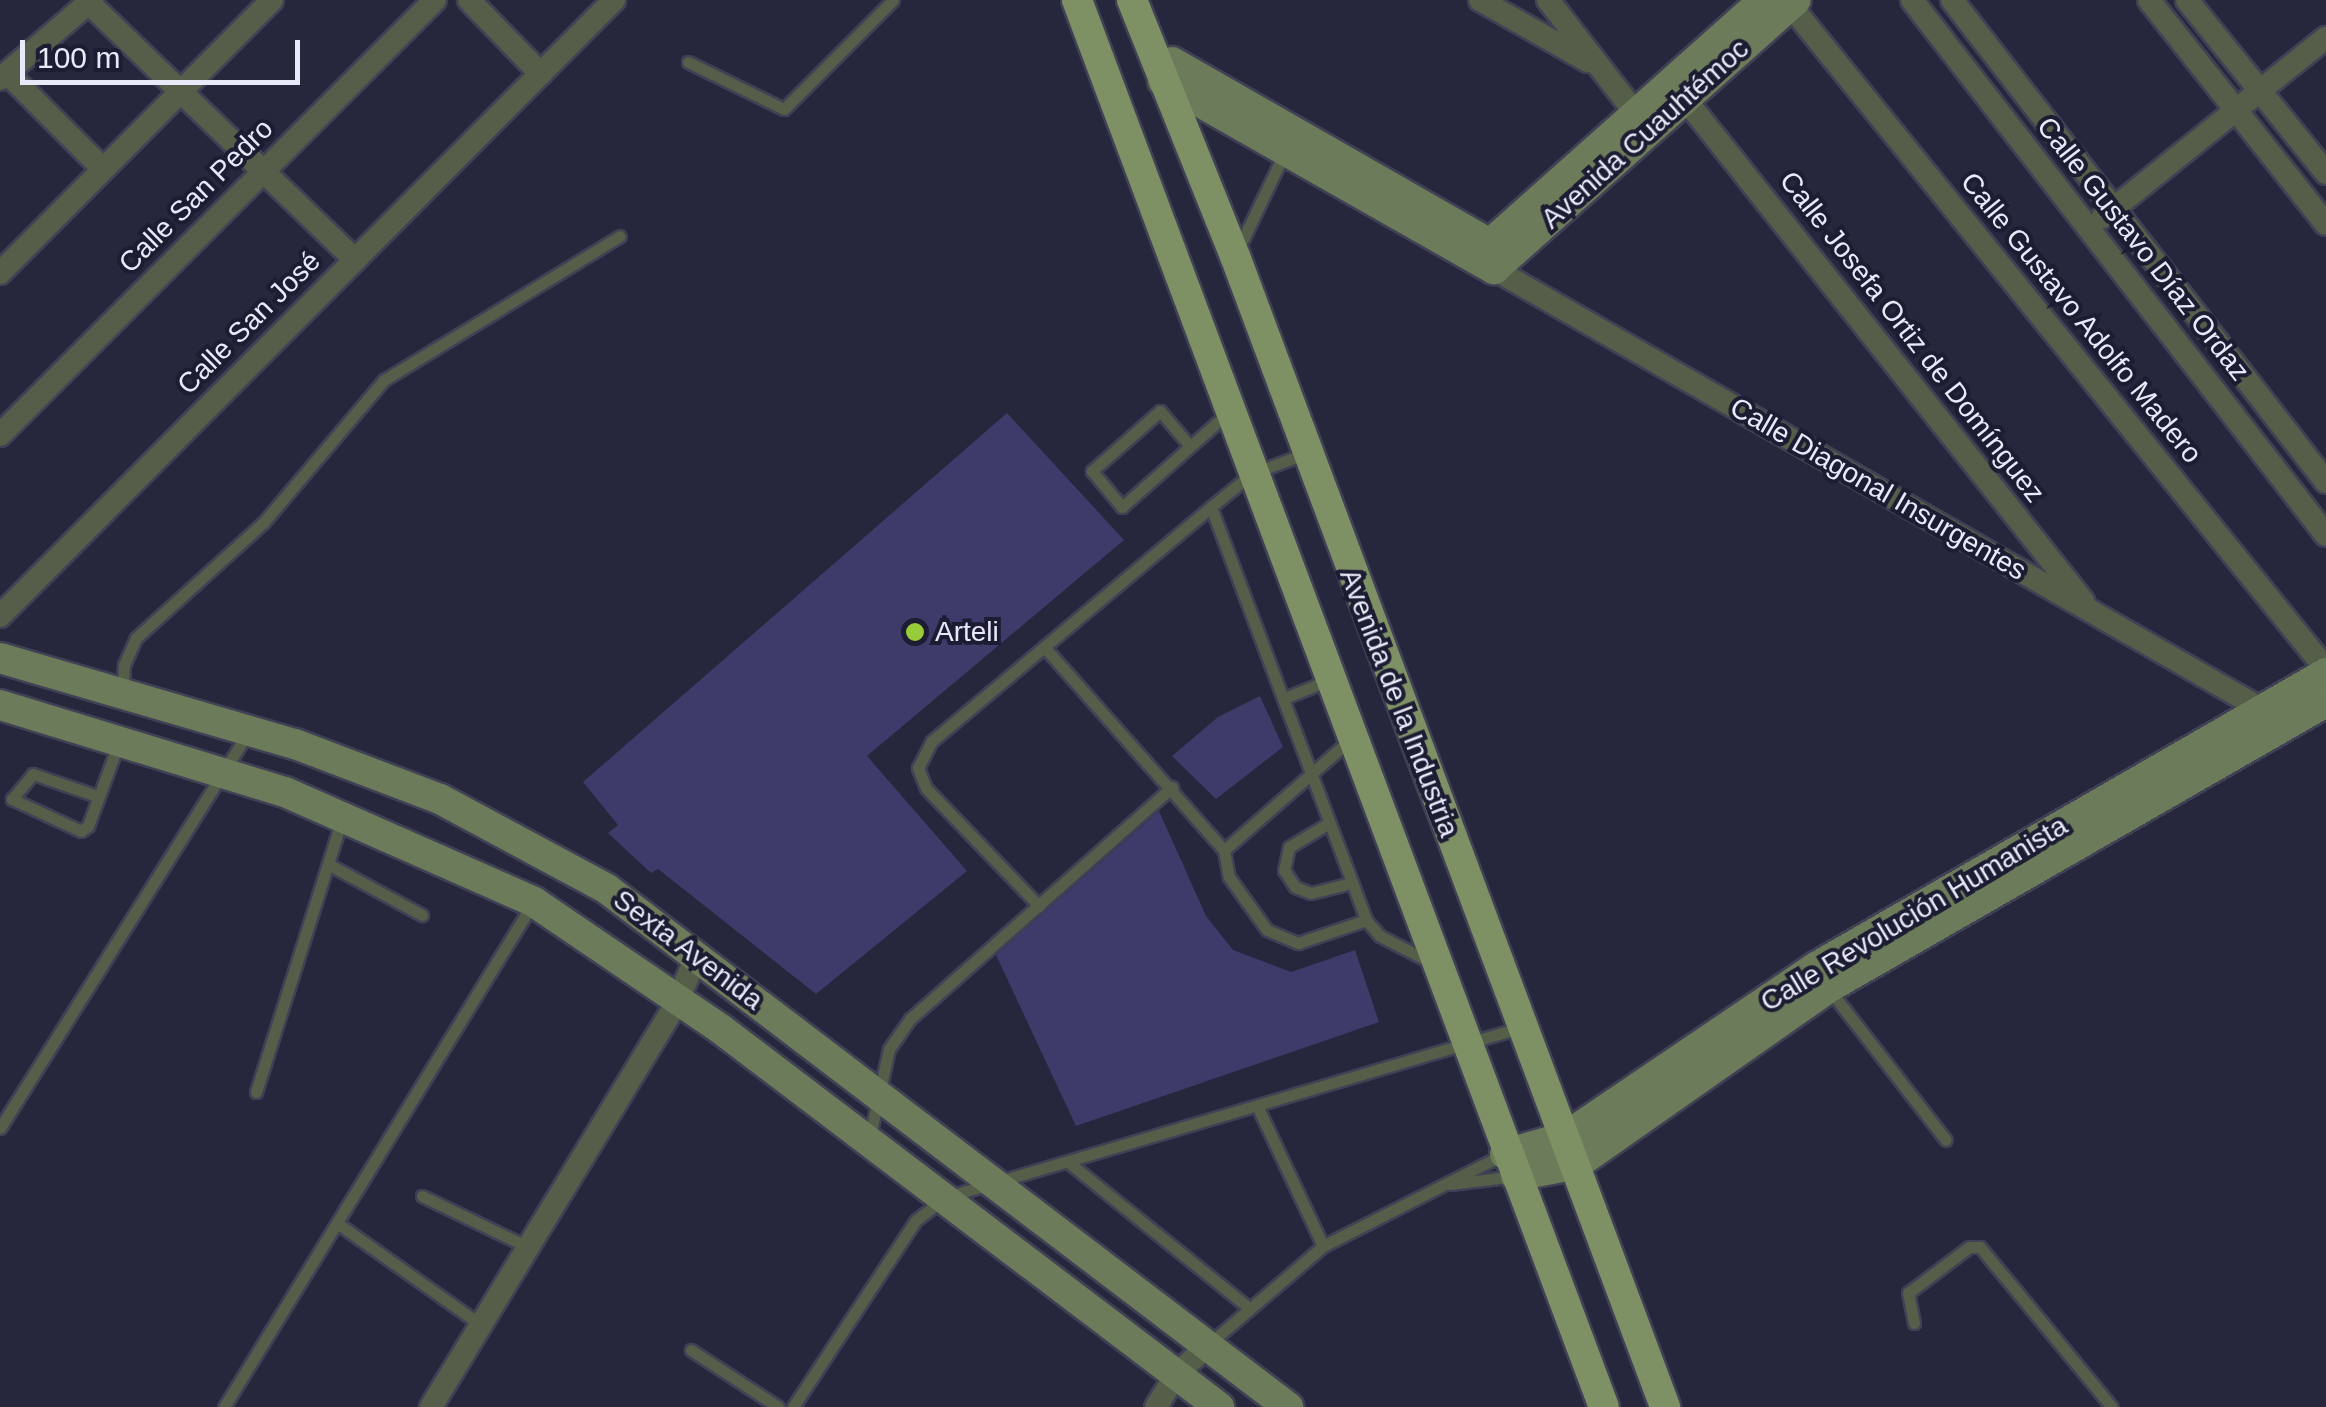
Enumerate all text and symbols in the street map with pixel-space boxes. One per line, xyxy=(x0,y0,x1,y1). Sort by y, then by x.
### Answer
scale bar xyxy=(25,20,305,82)
street label: Avenida Cuauhtémoc xyxy=(1534,32,1756,236)
text: 100 m xyxy=(37,41,120,74)
street label: Calle Gustavo Díaz Ordaz xyxy=(2030,111,2256,387)
street label: Calle San Pedro xyxy=(112,112,280,280)
street label: Calle Josefa Ortiz de Domínguez xyxy=(1772,165,2052,509)
street label: Calle Gustavo Adolfo Madero xyxy=(1953,165,2209,471)
street label: Calle San José xyxy=(171,245,327,401)
street label: Calle Diagonal Insurgentes xyxy=(1724,390,2032,588)
street label: Avenida de la Industria xyxy=(1332,564,1466,842)
place label: Arteli xyxy=(935,615,999,649)
marker: Arteli xyxy=(904,621,926,643)
street label: Calle Revolución Humanista xyxy=(1755,809,2073,1019)
street label: Sexta Avenida xyxy=(606,882,770,1018)

